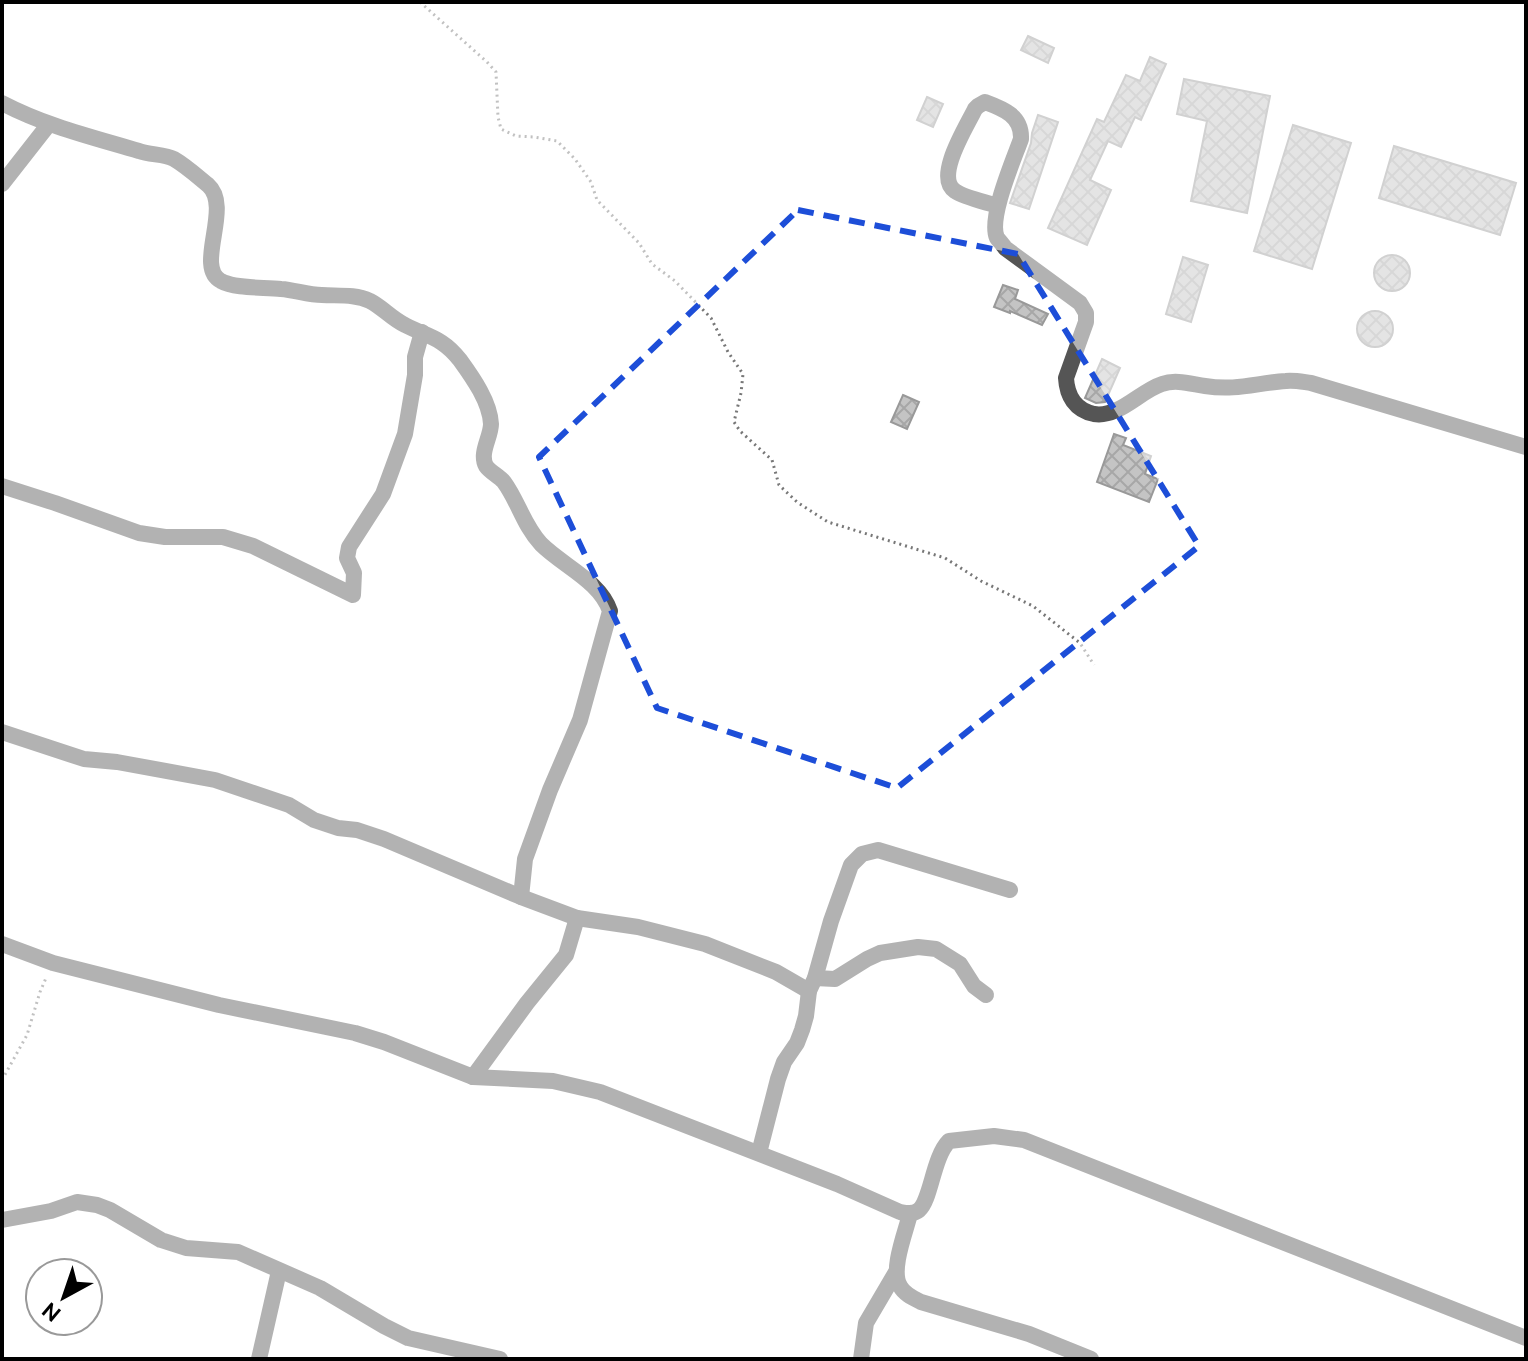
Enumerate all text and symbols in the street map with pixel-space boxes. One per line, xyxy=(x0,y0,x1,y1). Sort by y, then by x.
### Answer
north arrow xyxy=(24,1257,104,1337)
text: N xyxy=(36,1298,65,1328)

